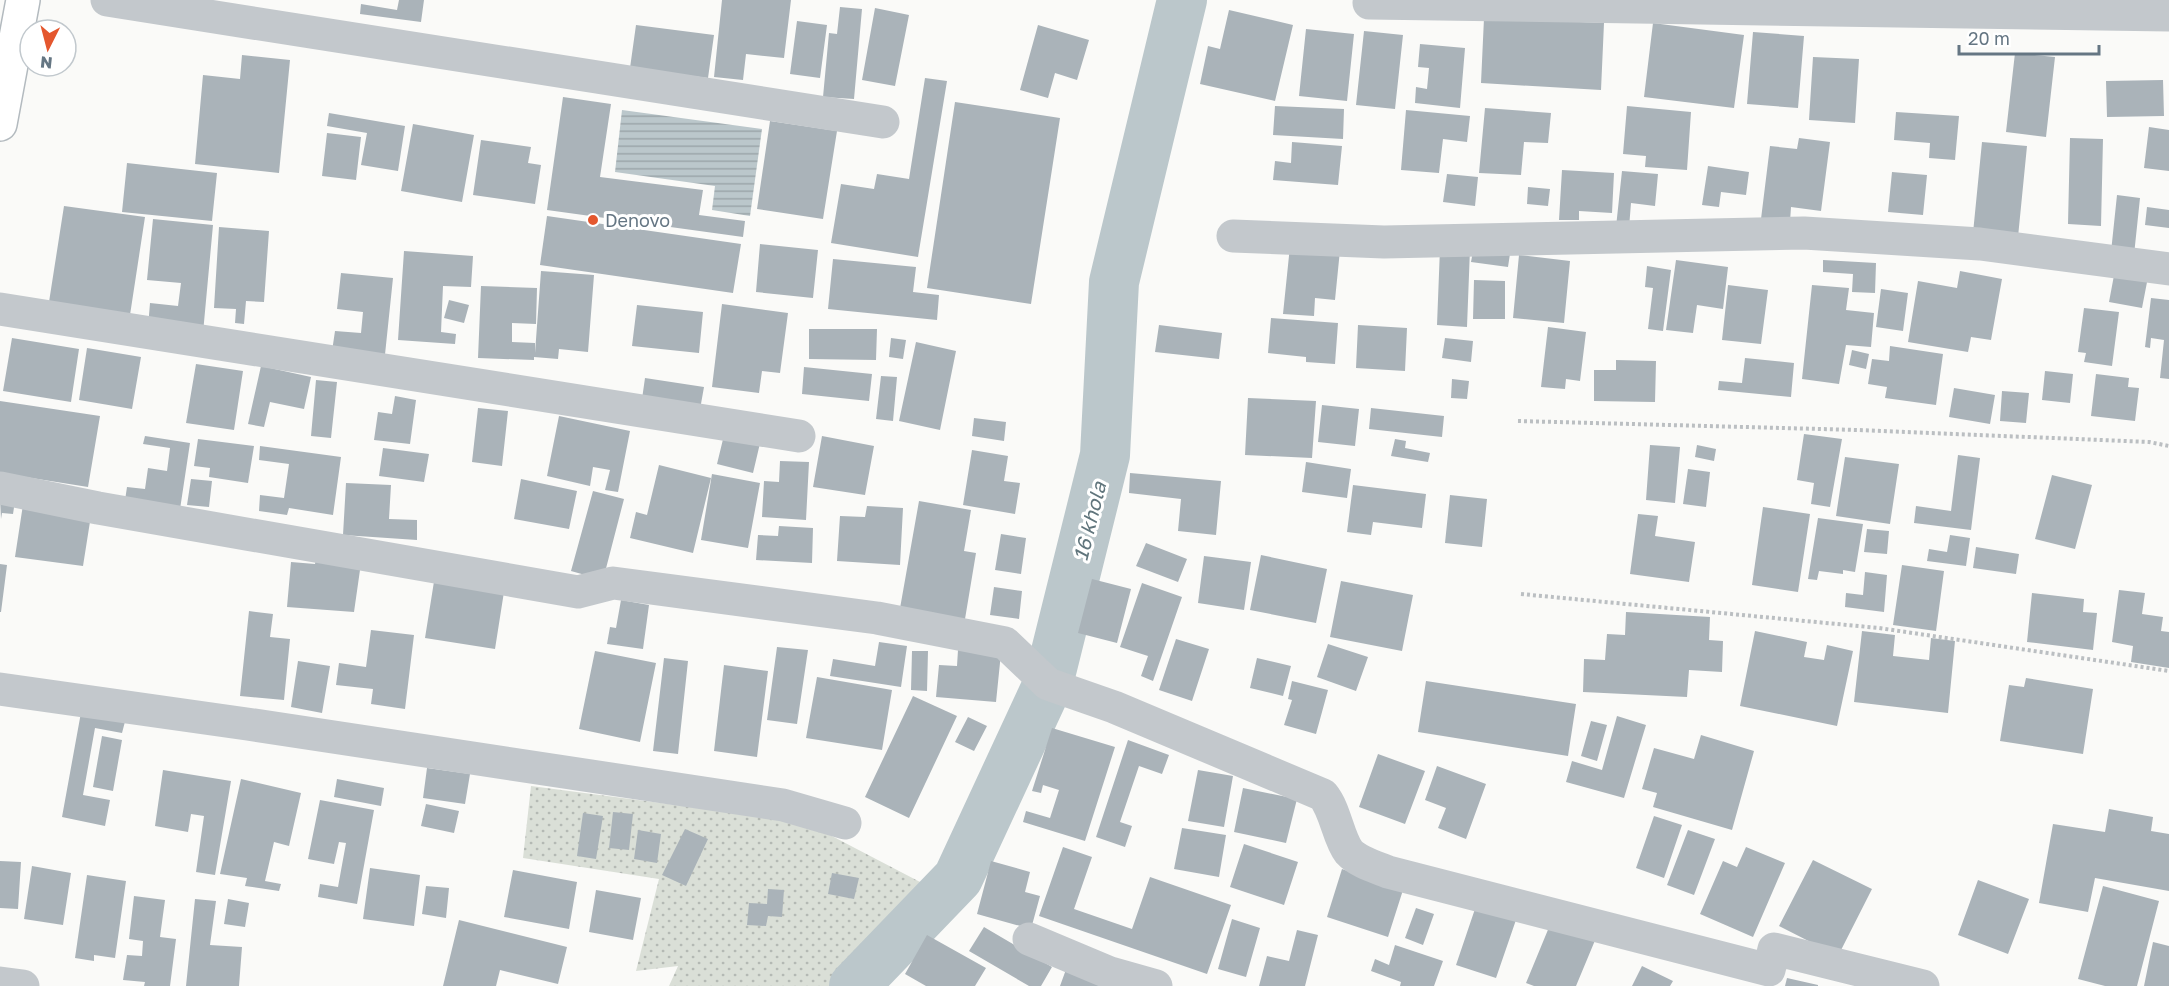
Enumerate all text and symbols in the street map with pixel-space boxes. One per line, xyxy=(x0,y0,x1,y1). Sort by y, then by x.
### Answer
north arrow xyxy=(18,18,78,78)
scale bar xyxy=(1959,18,2098,56)
text: 20 m xyxy=(1968,27,2010,49)
text: N xyxy=(39,52,54,73)
place label: Denovo xyxy=(605,209,670,231)
marker: Denovo xyxy=(586,213,600,227)
water label: 16 khola xyxy=(1068,479,1111,563)

